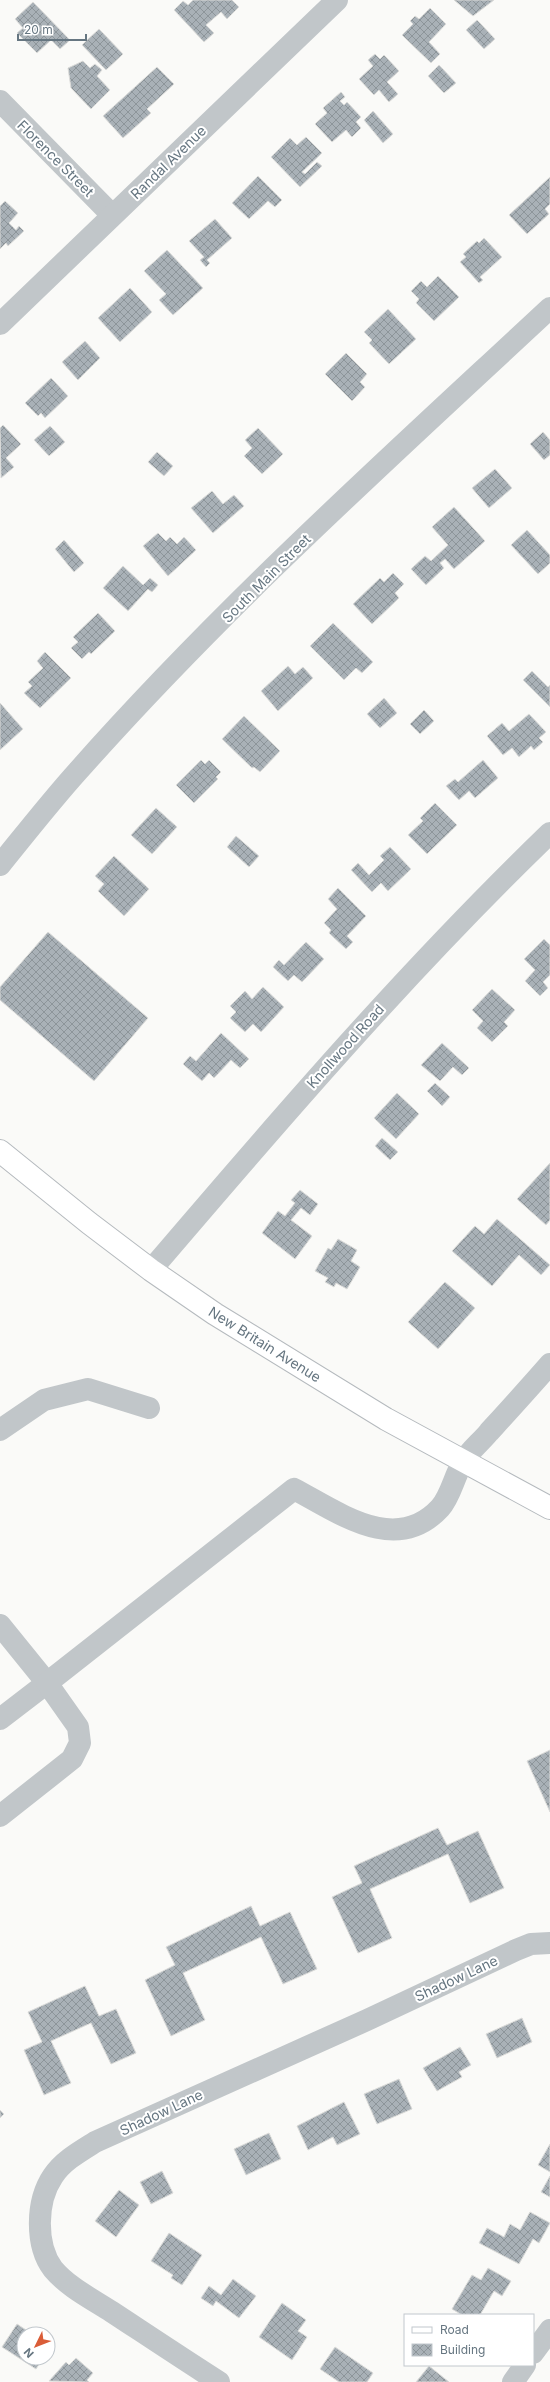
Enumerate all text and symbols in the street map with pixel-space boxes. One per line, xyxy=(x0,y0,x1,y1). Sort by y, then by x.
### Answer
scale bar xyxy=(18,16,86,42)
text: 20 m xyxy=(24,22,53,37)
street label: Florence Street xyxy=(14,116,98,200)
street label: Randal Avenue xyxy=(127,122,209,202)
street label: South Main Street xyxy=(218,530,314,626)
street label: Knollwood Road xyxy=(303,1001,387,1091)
street label: New Britain Avenue xyxy=(206,1303,324,1385)
street label: Shadow Lane xyxy=(412,1951,500,2005)
street label: Shadow Lane xyxy=(117,2085,205,2139)
legend xyxy=(404,2314,534,2366)
text: Road xyxy=(440,2322,469,2337)
north arrow xyxy=(16,2326,56,2366)
text: Building xyxy=(440,2342,485,2357)
text: N xyxy=(21,2345,37,2361)

